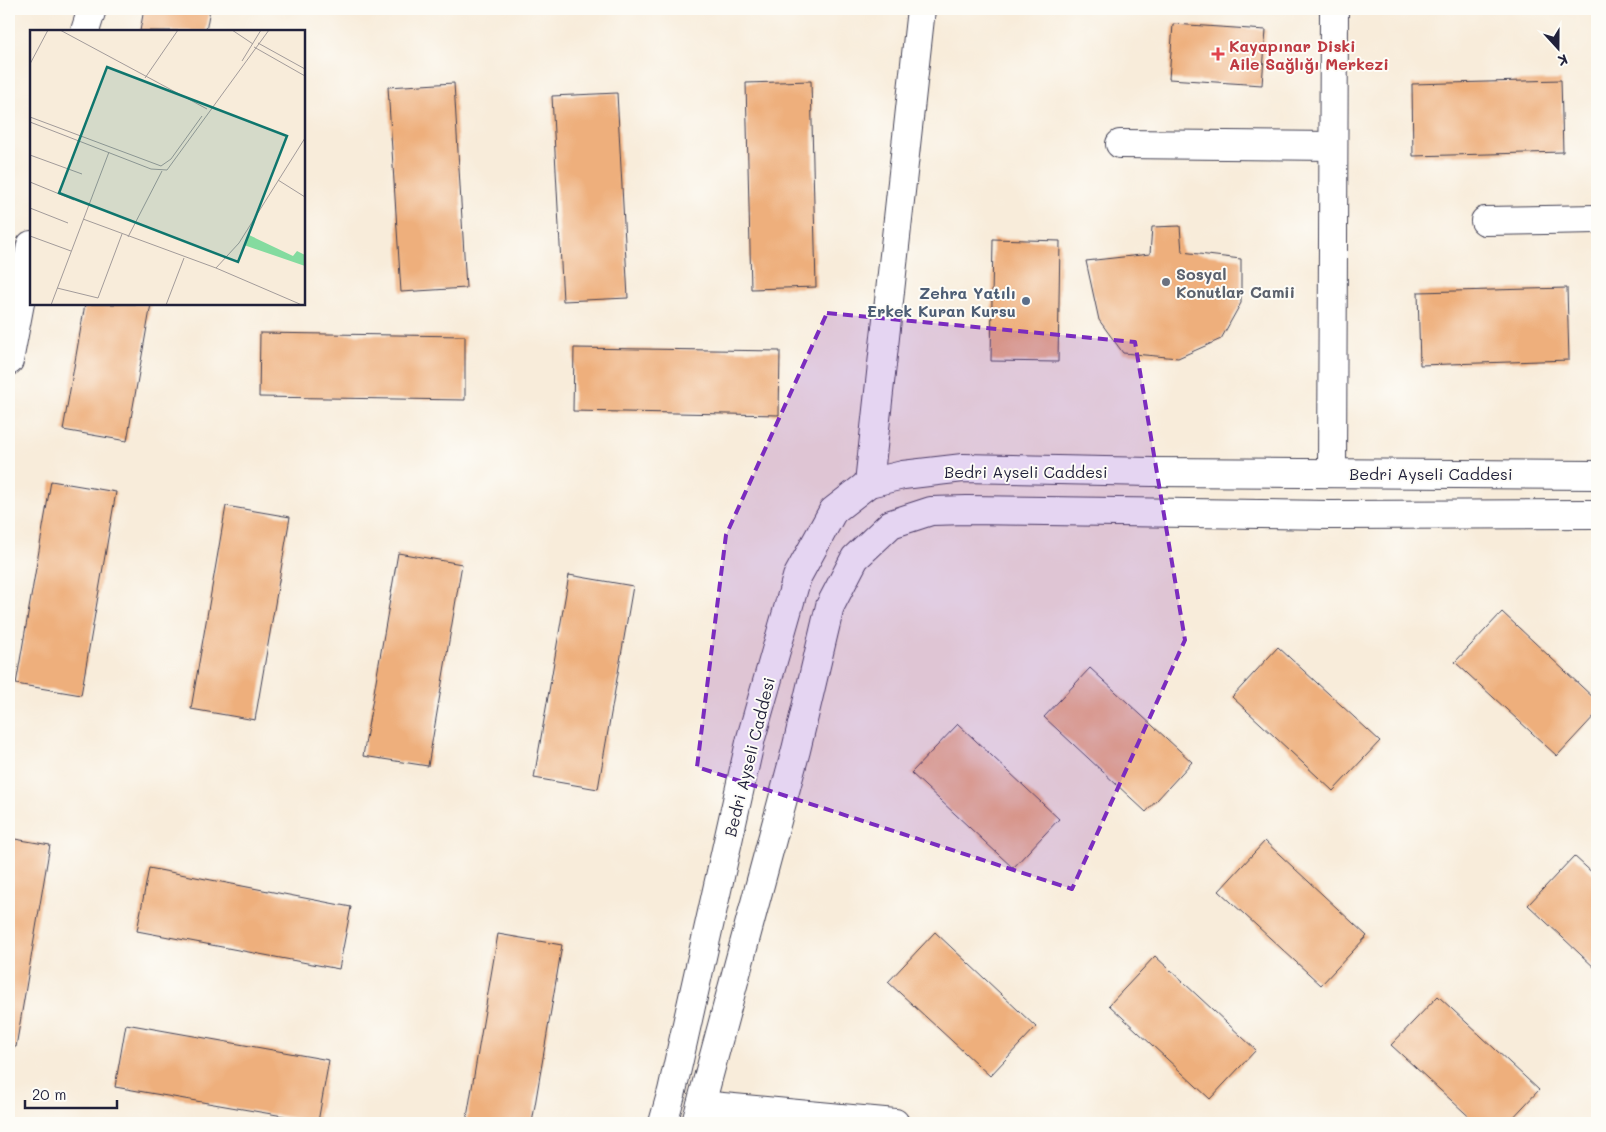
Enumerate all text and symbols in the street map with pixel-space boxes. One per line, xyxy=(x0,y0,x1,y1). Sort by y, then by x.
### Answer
north arrow xyxy=(1534,22,1584,72)
inset map xyxy=(30,30,305,305)
place label: Kayapınar Diski Aile Sağlığı Merkezi xyxy=(1229,35,1389,74)
marker: Kayapınar Diski Aile Sağlığı Merkezi xyxy=(1211,47,1225,61)
text: K xyxy=(1555,50,1571,71)
place label: Sosyal Konutlar Camii xyxy=(1176,263,1295,302)
marker: Sosyal Konutlar Camii xyxy=(1160,276,1172,288)
place label: Zehra Yatılı Erkek Kuran Kursu xyxy=(867,282,1016,321)
marker: Zehra Yatılı Erkek Kuran Kursu xyxy=(1020,295,1032,307)
street label: Bedri Ayseli Caddesi xyxy=(944,461,1108,482)
street label: Bedri Ayseli Caddesi xyxy=(1349,463,1513,484)
street label: Bedri Ayseli Caddesi xyxy=(719,675,779,839)
scale bar xyxy=(25,1077,118,1109)
text: 20 m xyxy=(32,1084,66,1104)

